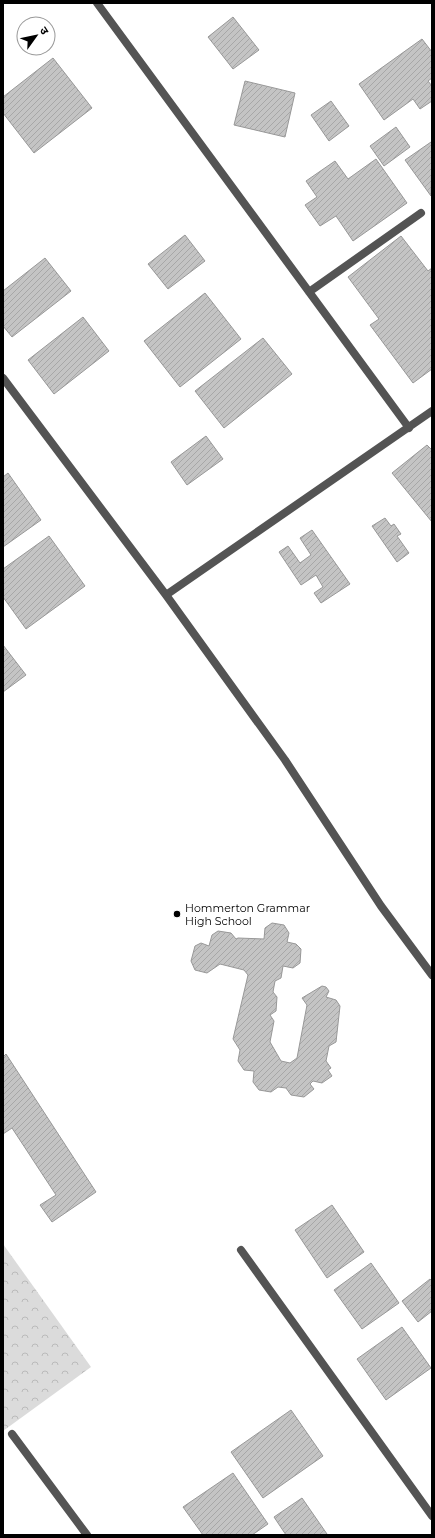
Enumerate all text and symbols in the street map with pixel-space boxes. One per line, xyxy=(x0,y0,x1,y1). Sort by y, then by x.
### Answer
north arrow xyxy=(16,16,56,56)
text: उ xyxy=(37,24,52,38)
place label: Hommerton Grammar High School xyxy=(185,901,310,928)
marker: Hommerton Grammar High School xyxy=(172,909,182,919)

